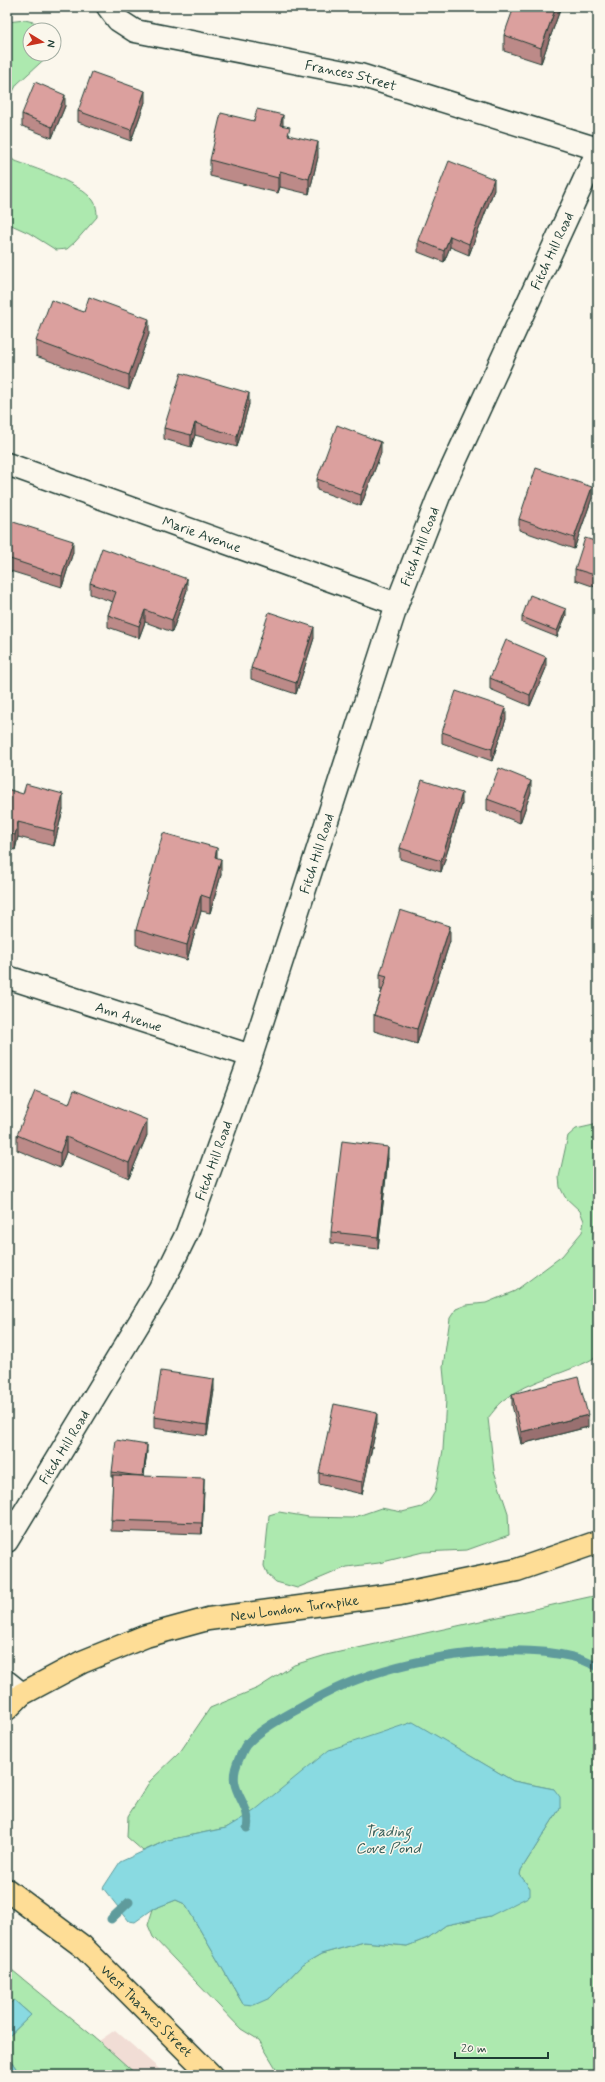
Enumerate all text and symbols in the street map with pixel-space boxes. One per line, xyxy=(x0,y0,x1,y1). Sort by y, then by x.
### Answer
north arrow xyxy=(22,22,62,62)
text: N xyxy=(43,39,58,48)
street label: Frances Street xyxy=(303,56,399,96)
street label: Fitch Hill Road xyxy=(527,209,578,293)
street label: Fitch Hill Road xyxy=(397,504,444,589)
street label: Marie Avenue xyxy=(159,512,244,557)
street label: Fitch Hill Road xyxy=(296,811,339,896)
street label: Ann Avenue xyxy=(93,998,164,1037)
street label: Fitch Hill Road xyxy=(191,1118,237,1203)
street label: Fitch Hill Road xyxy=(35,1407,94,1488)
street label: New London Turnpike xyxy=(229,1591,361,1626)
water label: Trading Cove Pond xyxy=(355,1822,422,1859)
street label: West Thames Street xyxy=(96,1961,196,2061)
scale bar xyxy=(455,2034,548,2060)
text: 20 m xyxy=(461,2041,487,2057)

